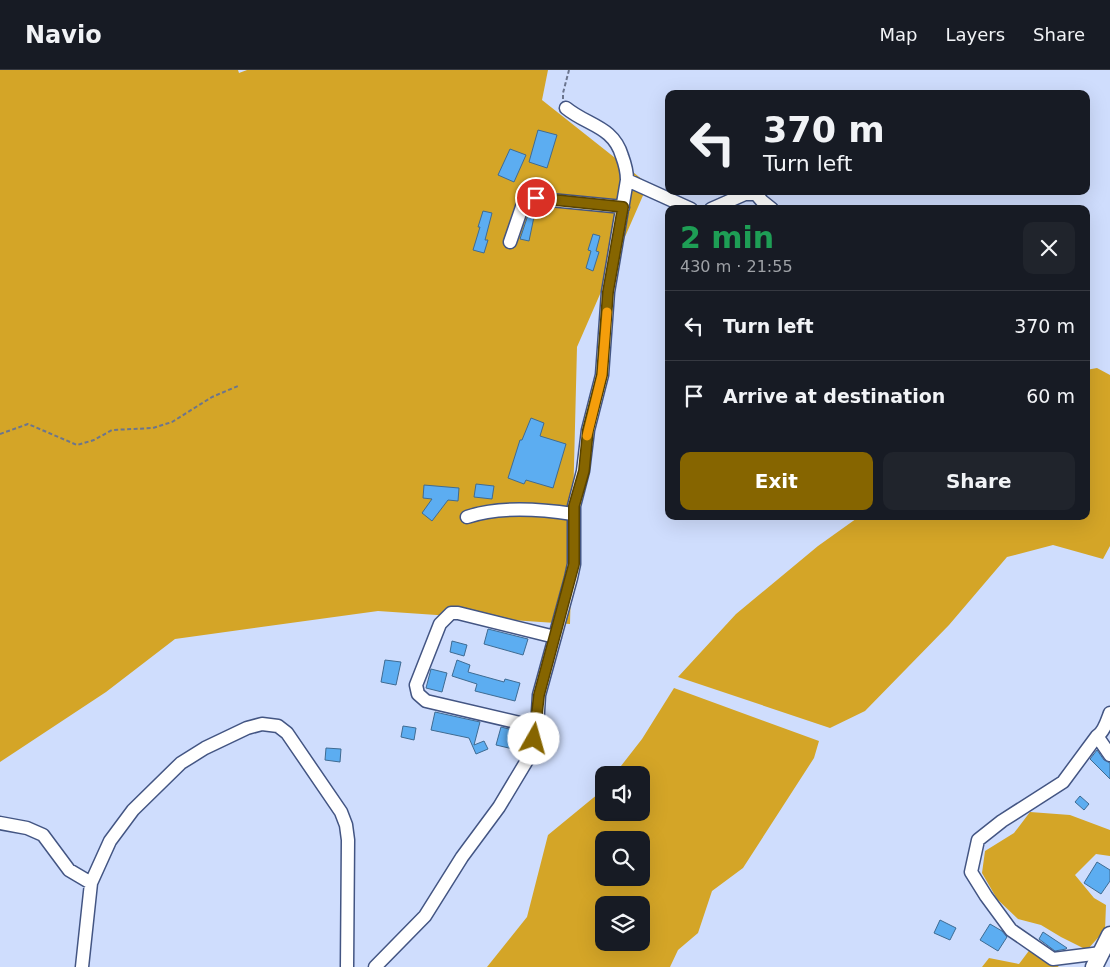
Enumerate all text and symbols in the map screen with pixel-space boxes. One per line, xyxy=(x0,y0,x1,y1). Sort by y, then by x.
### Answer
text: Navio xyxy=(25,21,102,49)
text: Map xyxy=(879,24,917,45)
text: Layers xyxy=(945,24,1005,45)
text: Share xyxy=(1033,24,1085,45)
icon: left xyxy=(680,110,745,175)
text: 370 m xyxy=(763,110,885,150)
text: Turn left xyxy=(763,151,852,176)
pin xyxy=(515,177,557,219)
icon: arrive xyxy=(522,184,550,212)
text: 2 min xyxy=(680,220,774,255)
button: close xyxy=(1023,222,1075,274)
text: 430 m · 21:55 xyxy=(680,257,793,276)
icon: left xyxy=(680,312,708,340)
text: Turn left xyxy=(723,315,814,337)
text: 370 m xyxy=(1014,315,1075,337)
icon: arrive xyxy=(680,382,708,410)
text: Arrive at destination xyxy=(723,385,945,407)
text: 60 m xyxy=(1026,385,1075,407)
button: Exit xyxy=(680,452,873,510)
button: Share xyxy=(883,452,1075,510)
position arrow xyxy=(507,712,559,764)
map controls xyxy=(595,766,650,951)
button: sound xyxy=(595,766,650,821)
button: search xyxy=(595,831,650,886)
button: layers xyxy=(595,896,650,951)

